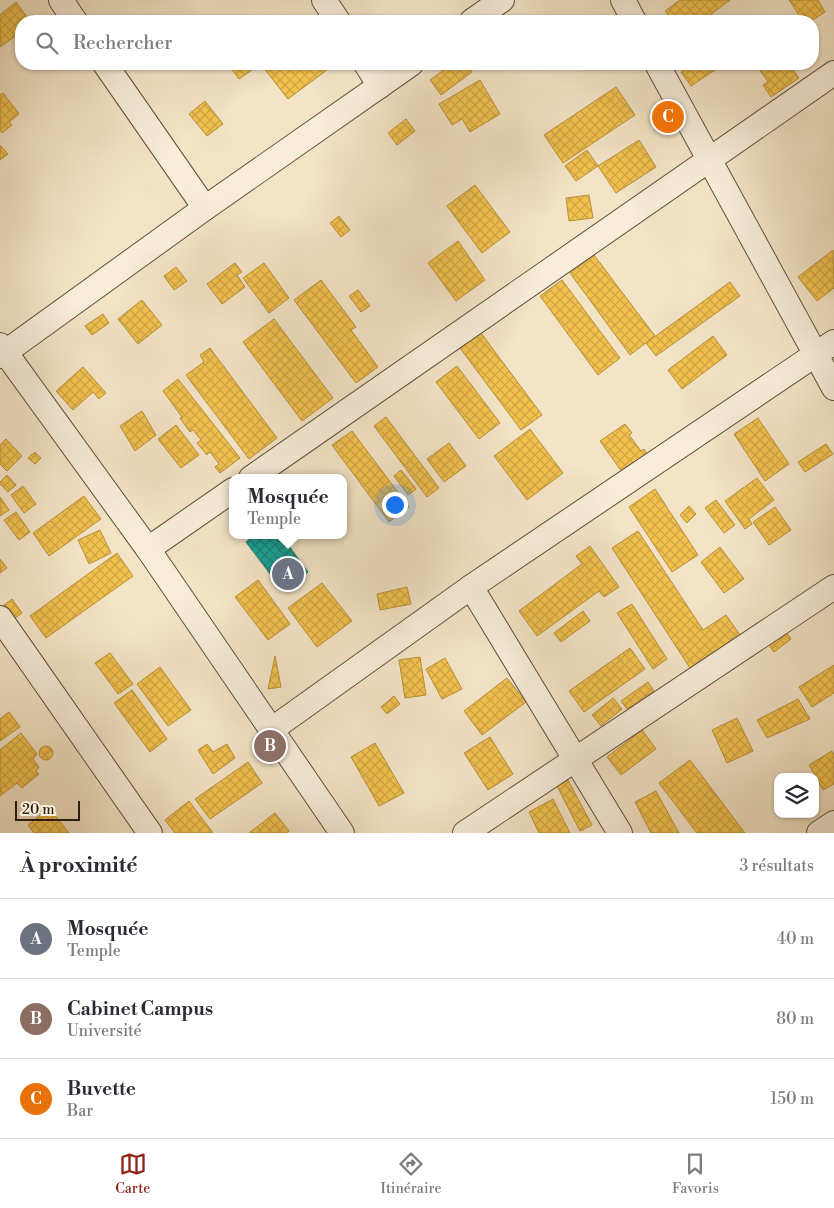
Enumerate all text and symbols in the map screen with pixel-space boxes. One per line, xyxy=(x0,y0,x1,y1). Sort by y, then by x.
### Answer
search box xyxy=(15,15,819,70)
icon: search xyxy=(33,29,61,57)
text: Rechercher xyxy=(73,31,172,55)
pin: C xyxy=(652,98,684,136)
popup xyxy=(229,474,347,539)
text: Mosquée xyxy=(247,485,329,509)
your location xyxy=(382,492,408,518)
text: Temple xyxy=(247,509,301,529)
pin: A xyxy=(272,555,304,593)
pin: B xyxy=(254,727,286,765)
map controls xyxy=(774,773,819,818)
button: layers xyxy=(774,773,819,818)
scale bar xyxy=(15,798,80,821)
text: 20 m xyxy=(22,801,54,819)
text: À proximité xyxy=(20,853,137,879)
text: 3 résultats xyxy=(739,856,814,876)
text: Mosquée xyxy=(67,917,149,941)
text: A xyxy=(30,929,42,949)
text: 40 m xyxy=(777,929,814,949)
text: Temple xyxy=(67,941,121,961)
text: Cabinet Campus xyxy=(67,997,213,1021)
text: B xyxy=(30,1009,42,1029)
text: 80 m xyxy=(776,1009,814,1029)
text: Université xyxy=(67,1021,142,1041)
text: Buvette xyxy=(67,1077,136,1101)
text: C xyxy=(30,1089,42,1109)
text: 150 m xyxy=(770,1089,814,1109)
text: Bar xyxy=(67,1101,93,1121)
tab: Carte xyxy=(115,1150,150,1198)
tab: Itinéraire xyxy=(381,1150,442,1198)
tab: Favoris xyxy=(672,1150,719,1198)

